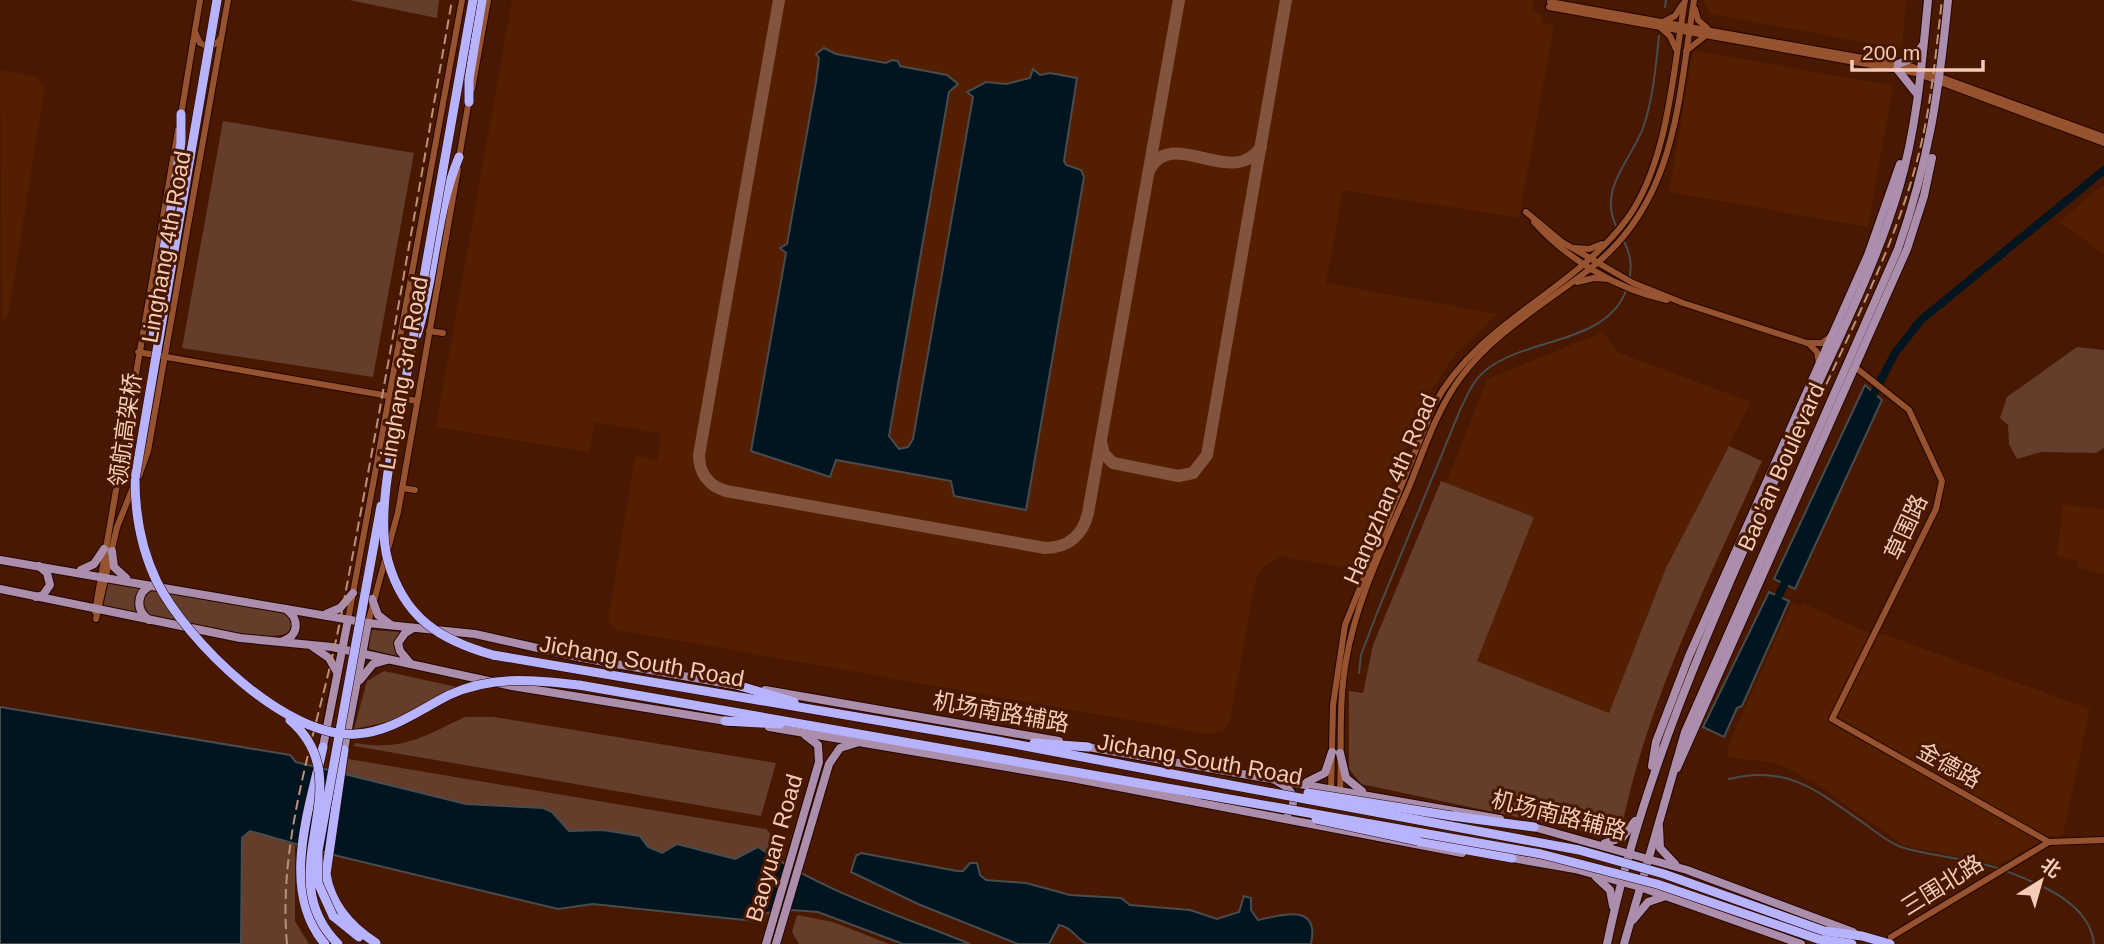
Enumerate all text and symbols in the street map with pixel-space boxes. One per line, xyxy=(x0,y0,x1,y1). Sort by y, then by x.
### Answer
scale bar xyxy=(1852,28,1983,72)
text: 200 m xyxy=(1862,41,1920,64)
street label: Linghang 4th Road xyxy=(136,149,196,345)
street label: Linghang 3rd Road xyxy=(373,274,433,472)
street label: 领航高架桥 xyxy=(104,371,146,489)
street label: Bao'an Boulevard xyxy=(1732,379,1830,555)
street label: Hangzhan 4th Road xyxy=(1338,390,1442,588)
street label: 草围路 xyxy=(1880,490,1932,564)
street label: Jichang South Road xyxy=(538,630,746,692)
street label: 机场南路辅路 xyxy=(931,687,1071,737)
street label: Jichang South Road xyxy=(1096,728,1304,790)
street label: 金德路 xyxy=(1913,737,1985,793)
street label: Baoyuan Road xyxy=(741,771,807,925)
street label: 机场南路辅路 xyxy=(1489,786,1629,844)
north arrow xyxy=(2006,846,2076,916)
street label: 三围北路 xyxy=(1896,850,1988,920)
text: 北 xyxy=(2037,854,2065,882)

